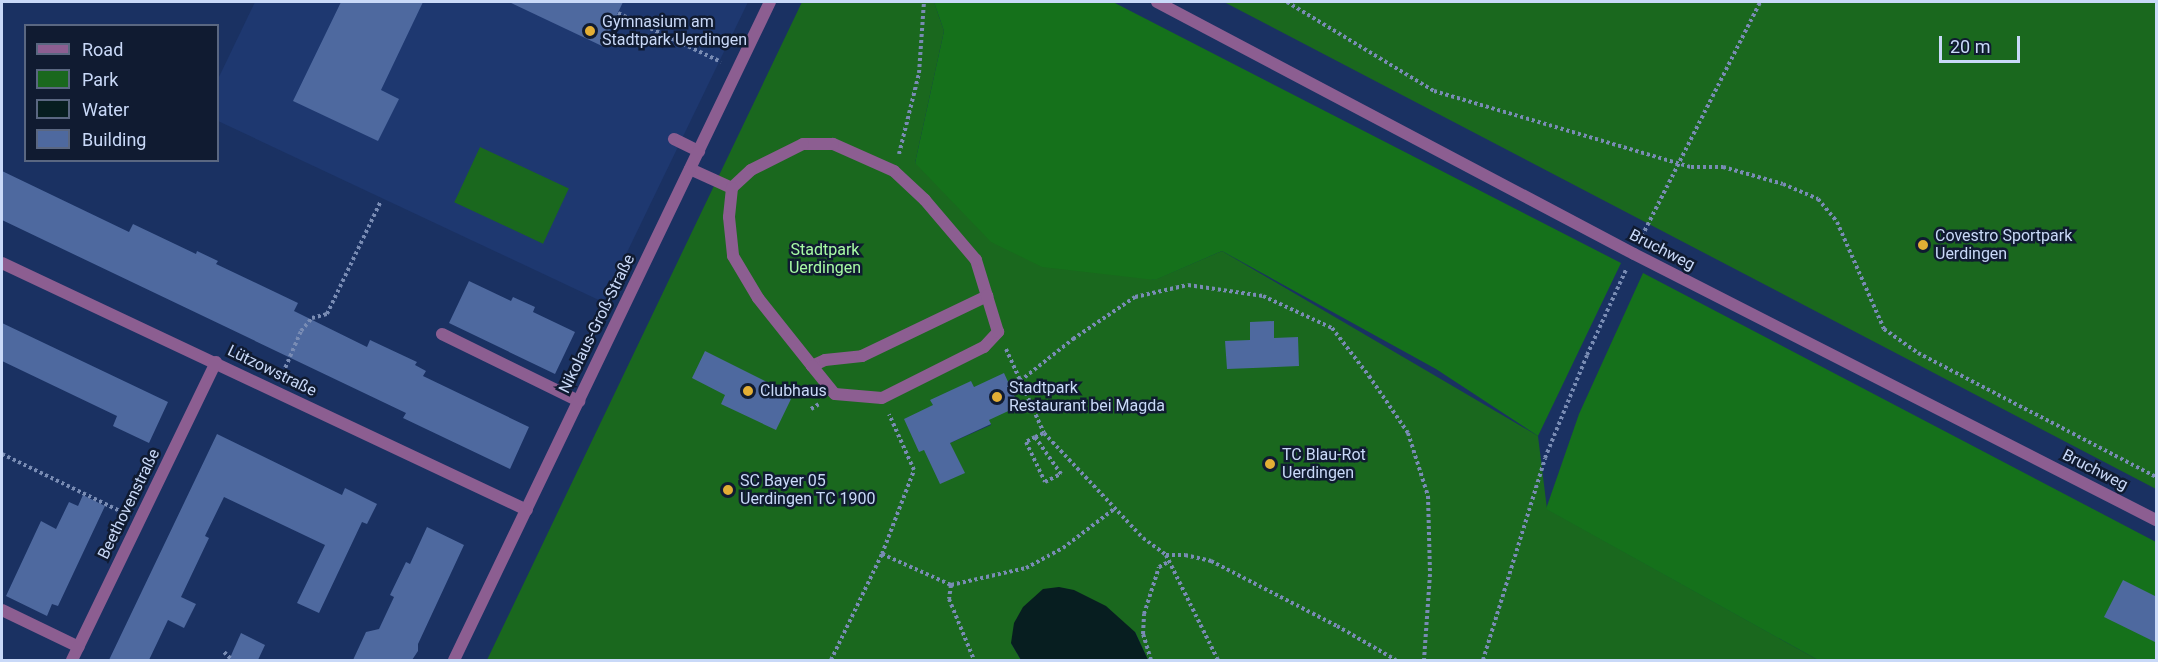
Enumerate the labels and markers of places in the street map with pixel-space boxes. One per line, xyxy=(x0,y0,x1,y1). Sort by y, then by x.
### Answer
place label: Gymnasium am Stadtpark Uerdingen xyxy=(602,12,747,50)
marker: Gymnasium am Stadtpark Uerdingen xyxy=(583,24,597,38)
place label: Covestro Sportpark Uerdingen xyxy=(1935,226,2072,264)
marker: Covestro Sportpark Uerdingen xyxy=(1916,238,1930,252)
place label: Stadtpark Restaurant bei Magda xyxy=(1009,378,1165,416)
place label: Clubhaus xyxy=(760,381,827,401)
marker: Clubhaus xyxy=(741,384,755,398)
marker: Stadtpark Restaurant bei Magda xyxy=(990,390,1004,404)
place label: TC Blau-Rot Uerdingen xyxy=(1282,445,1366,483)
marker: TC Blau-Rot Uerdingen xyxy=(1263,457,1277,471)
place label: SC Bayer 05 Uerdingen TC 1900 xyxy=(740,471,876,509)
marker: SC Bayer 05 Uerdingen TC 1900 xyxy=(721,483,735,497)

